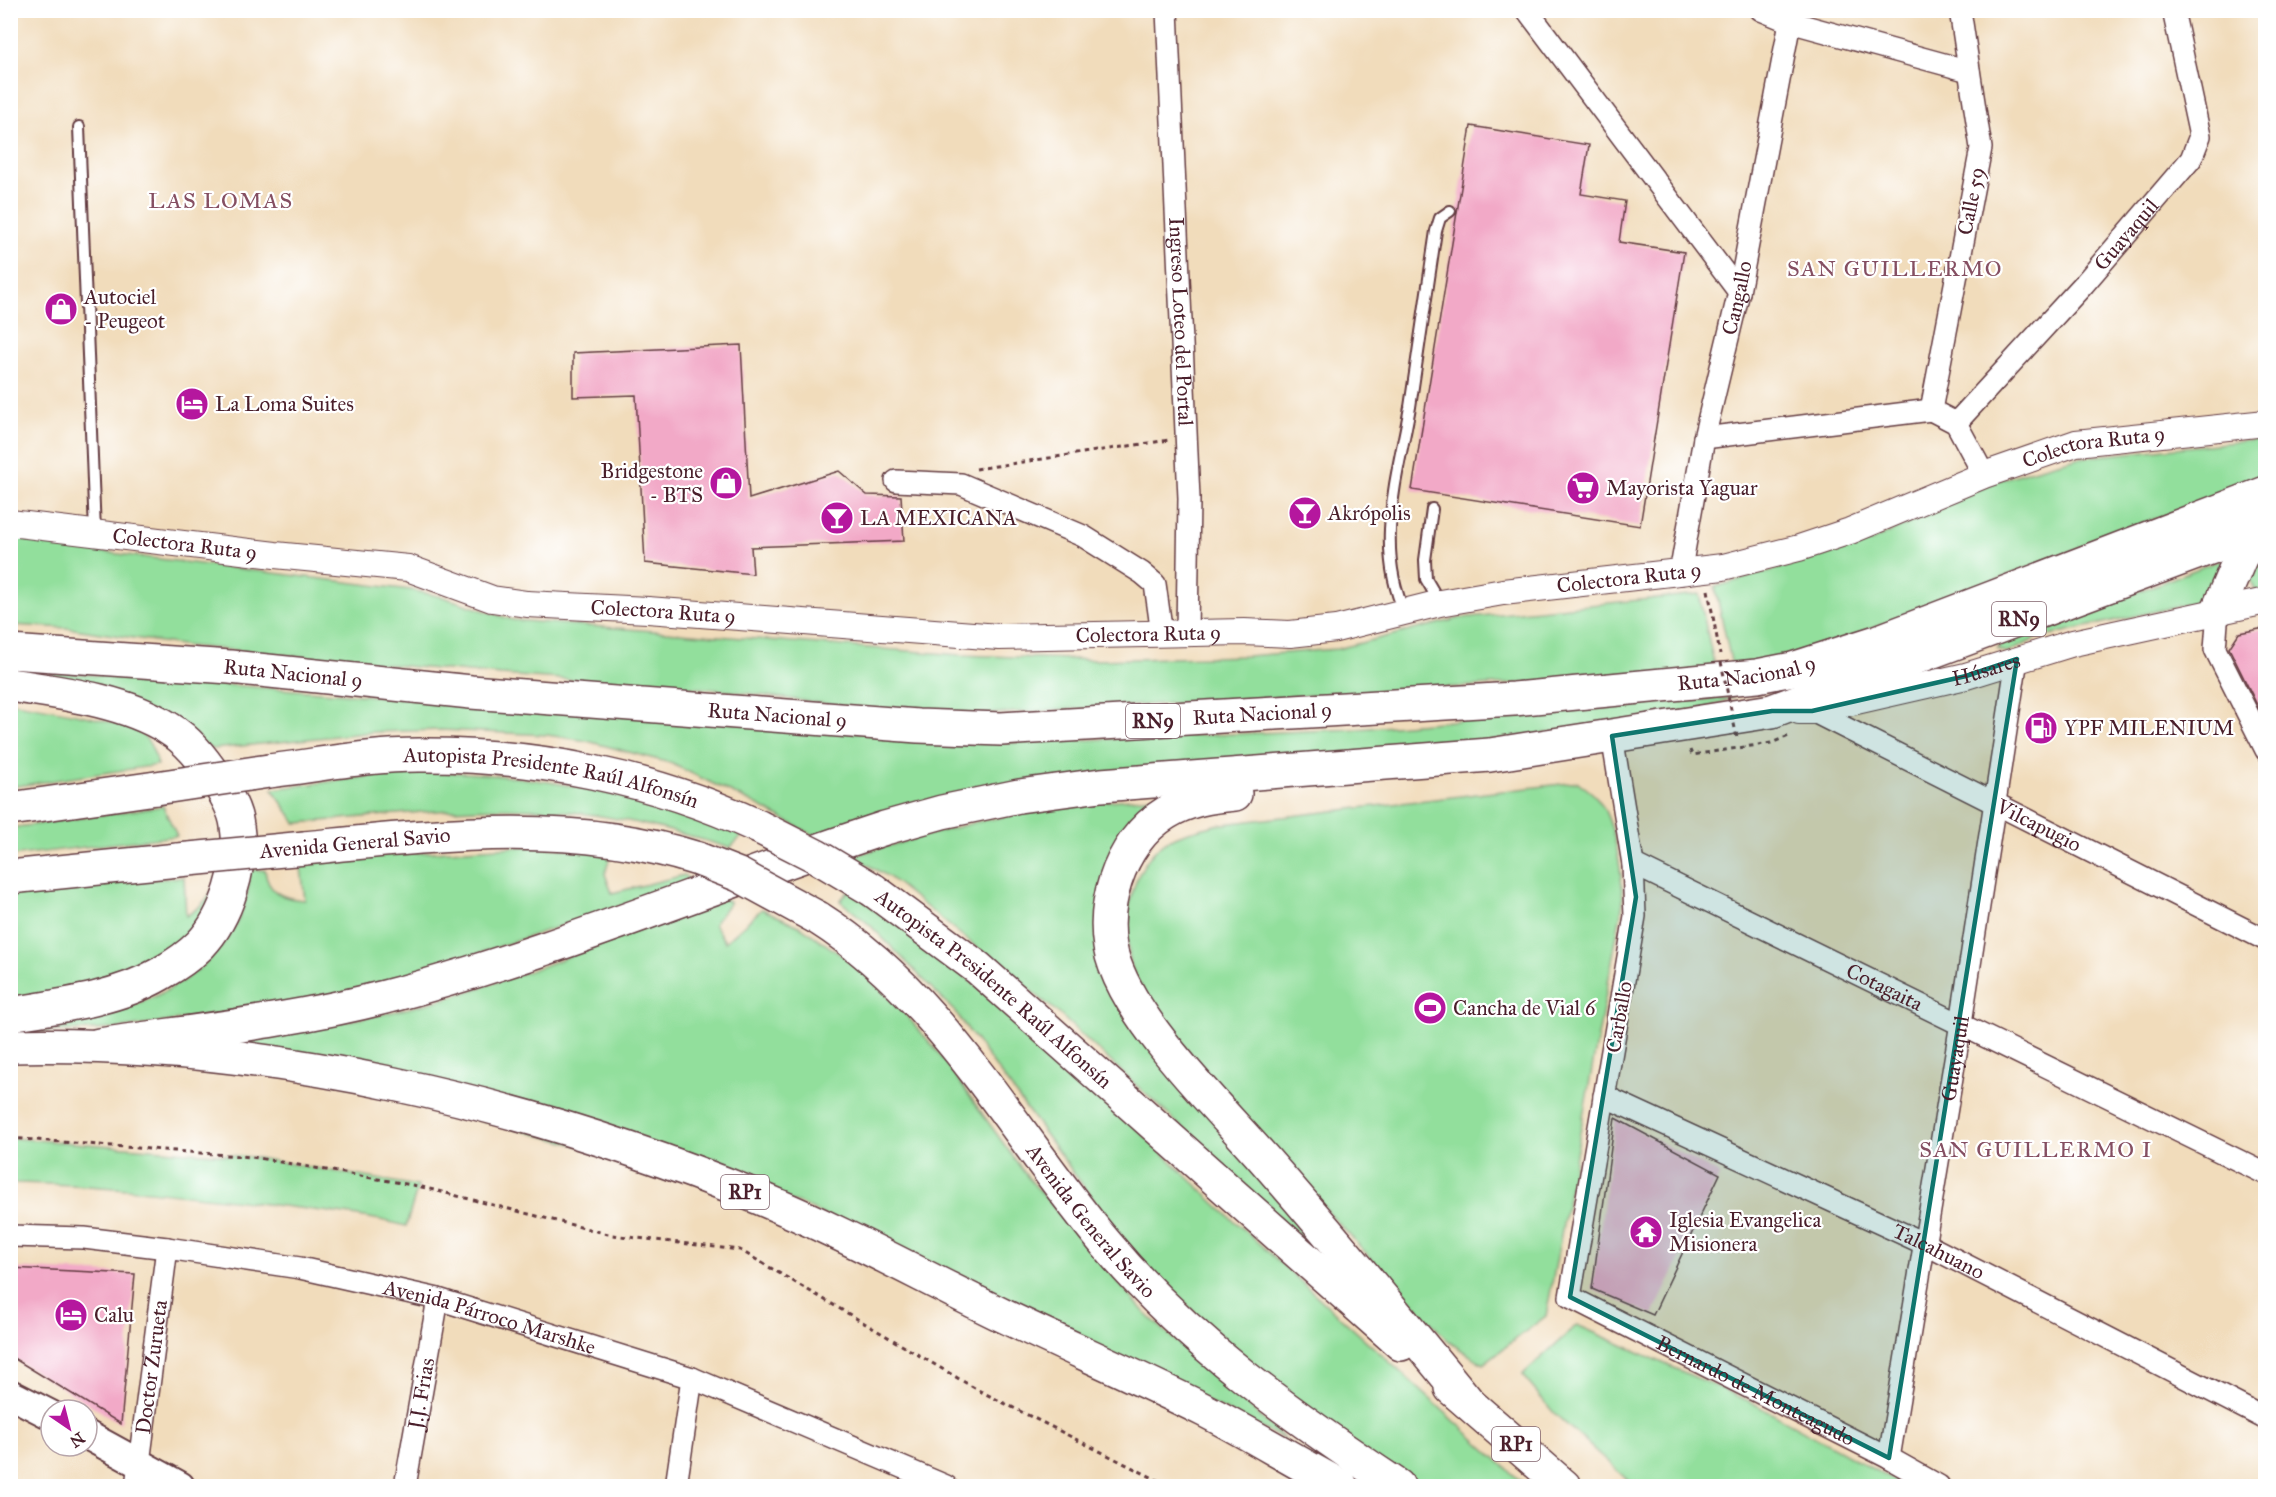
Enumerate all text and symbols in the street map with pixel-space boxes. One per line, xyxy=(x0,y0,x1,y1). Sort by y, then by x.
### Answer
street label: Calle 59 xyxy=(1952,165,1990,237)
district label: LAS LOMAS xyxy=(148,187,294,214)
street label: Guayaquil xyxy=(2088,193,2165,276)
street label: Ingreso Loteo del Portal xyxy=(1163,217,1199,427)
district label: SAN GUILLERMO xyxy=(1787,255,2003,282)
street label: Cangallo xyxy=(1716,258,1758,338)
place label: Autociel - Peugeot xyxy=(83,284,166,334)
shop icon: Autociel - Peugeot xyxy=(43,291,79,327)
hotel icon: La Loma Suites xyxy=(174,386,210,422)
place label: La Loma Suites xyxy=(215,391,354,417)
street label: Colectora Ruta 9 xyxy=(2019,421,2166,474)
place label: Bridgestone - BTS xyxy=(601,458,703,508)
shop icon: Bridgestone - BTS xyxy=(708,465,744,501)
supermarket icon: Mayorista Yaguar xyxy=(1565,470,1601,506)
place label: Mayorista Yaguar xyxy=(1606,475,1758,501)
bar icon: Akrópolis xyxy=(1287,495,1323,531)
bar icon: LA MEXICANA xyxy=(819,500,855,536)
place label: Akrópolis xyxy=(1327,500,1411,526)
place label: LA MEXICANA xyxy=(860,505,1017,531)
street label: Colectora Ruta 9 xyxy=(111,522,259,566)
street label: Colectora Ruta 9 xyxy=(1555,557,1703,599)
street label: Colectora Ruta 9 xyxy=(590,594,737,630)
road number: RN9 xyxy=(1992,602,2046,636)
street label: Colectora Ruta 9 xyxy=(1075,619,1221,648)
street label: Húsares xyxy=(1950,647,2023,692)
street label: Ruta Nacional 9 xyxy=(1676,650,1819,696)
street label: Ruta Nacional 9 xyxy=(222,653,364,694)
street label: Ruta Nacional 9 xyxy=(707,697,848,734)
street label: Ruta Nacional 9 xyxy=(1192,697,1333,731)
road number: RN9 xyxy=(1126,704,1180,738)
fuel station icon: YPF MILENIUM xyxy=(2023,710,2059,746)
place label: YPF MILENIUM xyxy=(2064,715,2234,741)
street label: Autopista Presidente Raúl Alfonsín xyxy=(402,742,702,814)
street label: Vilcapugio xyxy=(1991,793,2086,858)
street label: Avenida General Savio xyxy=(258,822,452,864)
street label: Autopista Presidente Raúl Alfonsín xyxy=(869,883,1118,1094)
street label: Cotagaita xyxy=(1842,957,1927,1017)
street label: Carballo xyxy=(1600,979,1638,1055)
sports icon: Cancha de Vial 6 xyxy=(1412,990,1448,1026)
place label: Cancha de Vial 6 xyxy=(1453,995,1597,1021)
street label: Guayaquil xyxy=(1935,1013,1975,1103)
district label: SAN GUILLERMO I xyxy=(1919,1136,2153,1163)
street label: Avenida General Savio xyxy=(1020,1138,1162,1304)
road number: RP1 xyxy=(721,1175,769,1209)
place label: Iglesia Evangelica Misionera xyxy=(1669,1207,1821,1257)
temple icon: Iglesia Evangelica Misionera xyxy=(1628,1214,1664,1250)
street label: Talcahuano xyxy=(1889,1218,1989,1285)
street label: Avenida Párroco Marshke xyxy=(380,1274,599,1360)
hotel icon: Calu xyxy=(53,1297,89,1333)
street label: Doctor Zurueta xyxy=(130,1298,173,1436)
place label: Calu xyxy=(94,1302,134,1328)
street label: Bernardo de Monteagudo xyxy=(1652,1330,1859,1452)
street label: J.J. Frias xyxy=(402,1356,440,1433)
north arrow xyxy=(39,1398,99,1458)
road number: RP1 xyxy=(1492,1427,1540,1461)
text: N xyxy=(66,1428,88,1452)

